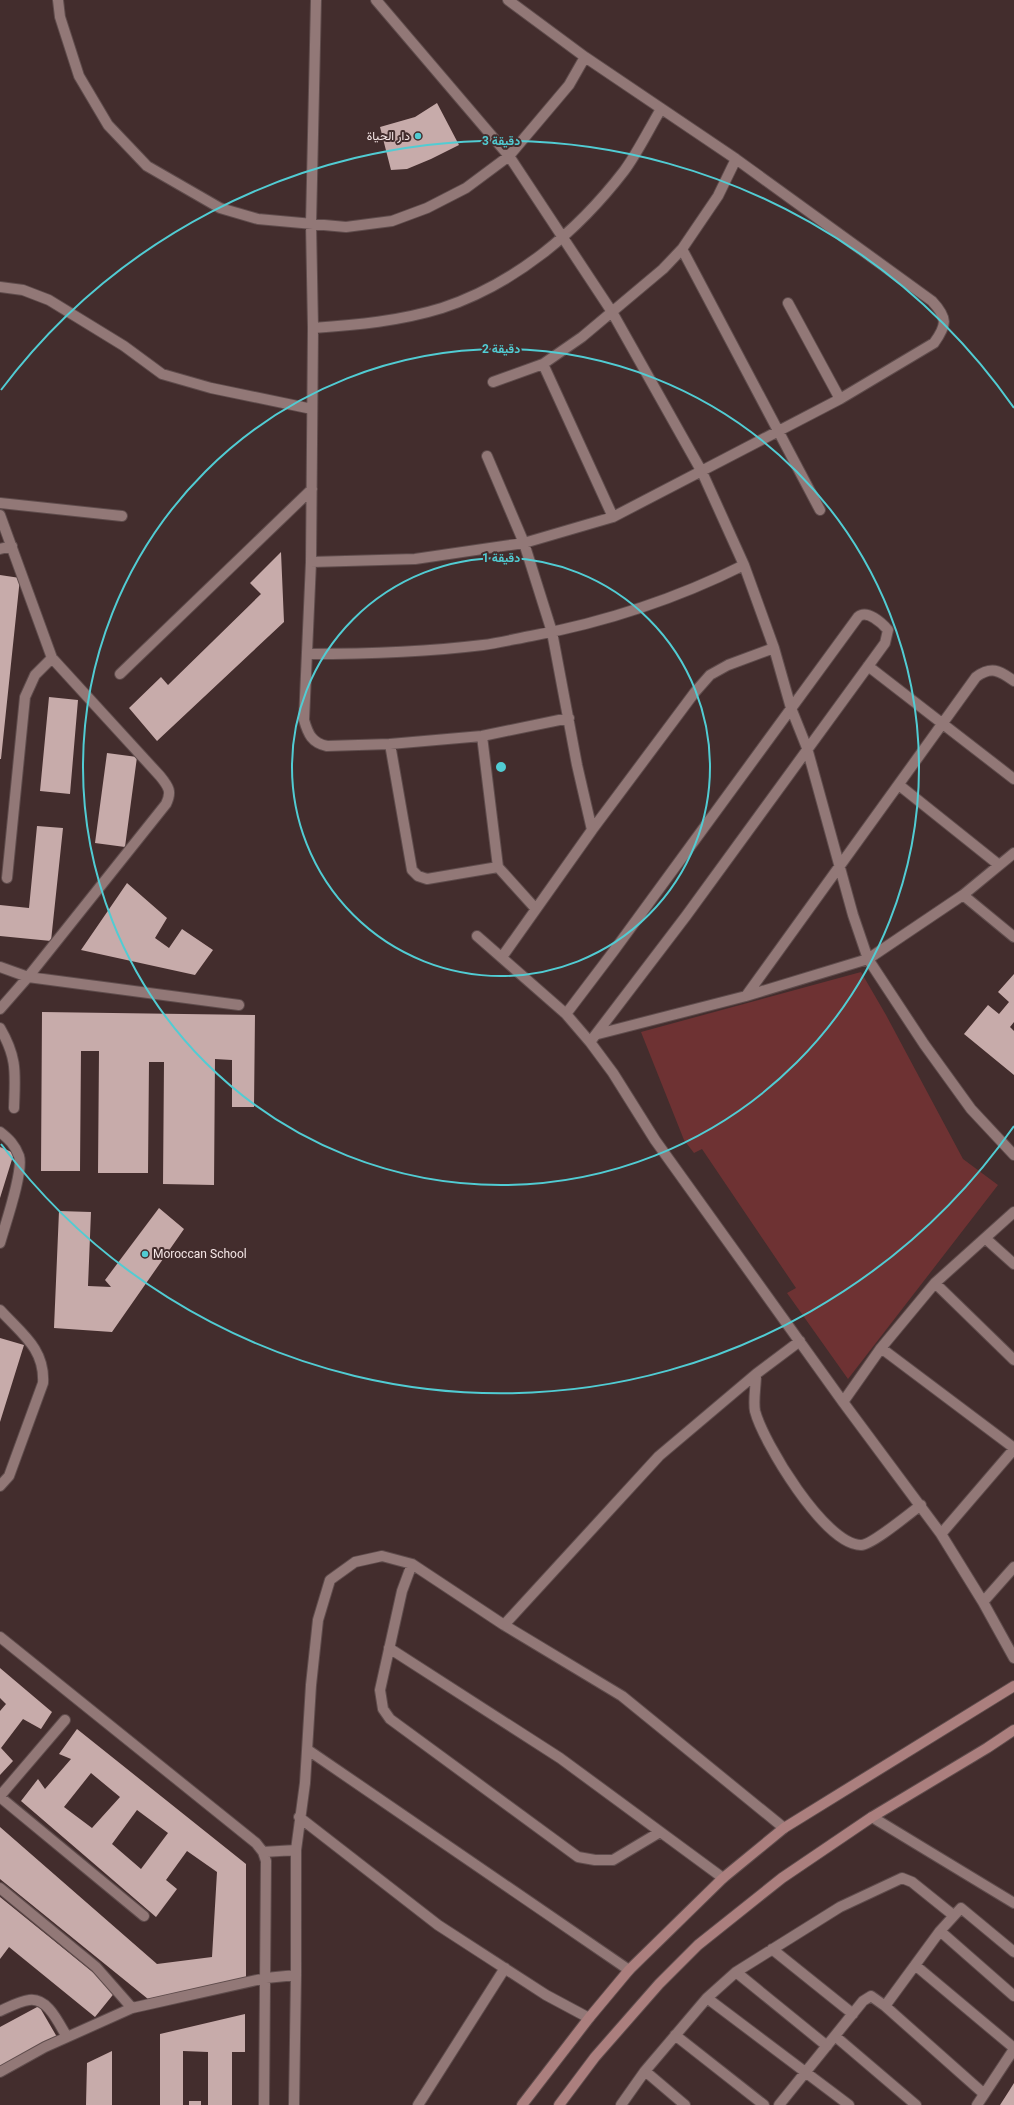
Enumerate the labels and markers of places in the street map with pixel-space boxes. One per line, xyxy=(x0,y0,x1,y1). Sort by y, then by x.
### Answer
place label: دار الحياة xyxy=(367,128,410,146)
marker: دار الحياة xyxy=(413,131,423,141)
centre of rings xyxy=(494,760,508,774)
place label: Moroccan School xyxy=(153,1246,247,1264)
marker: Moroccan School xyxy=(140,1249,150,1259)

